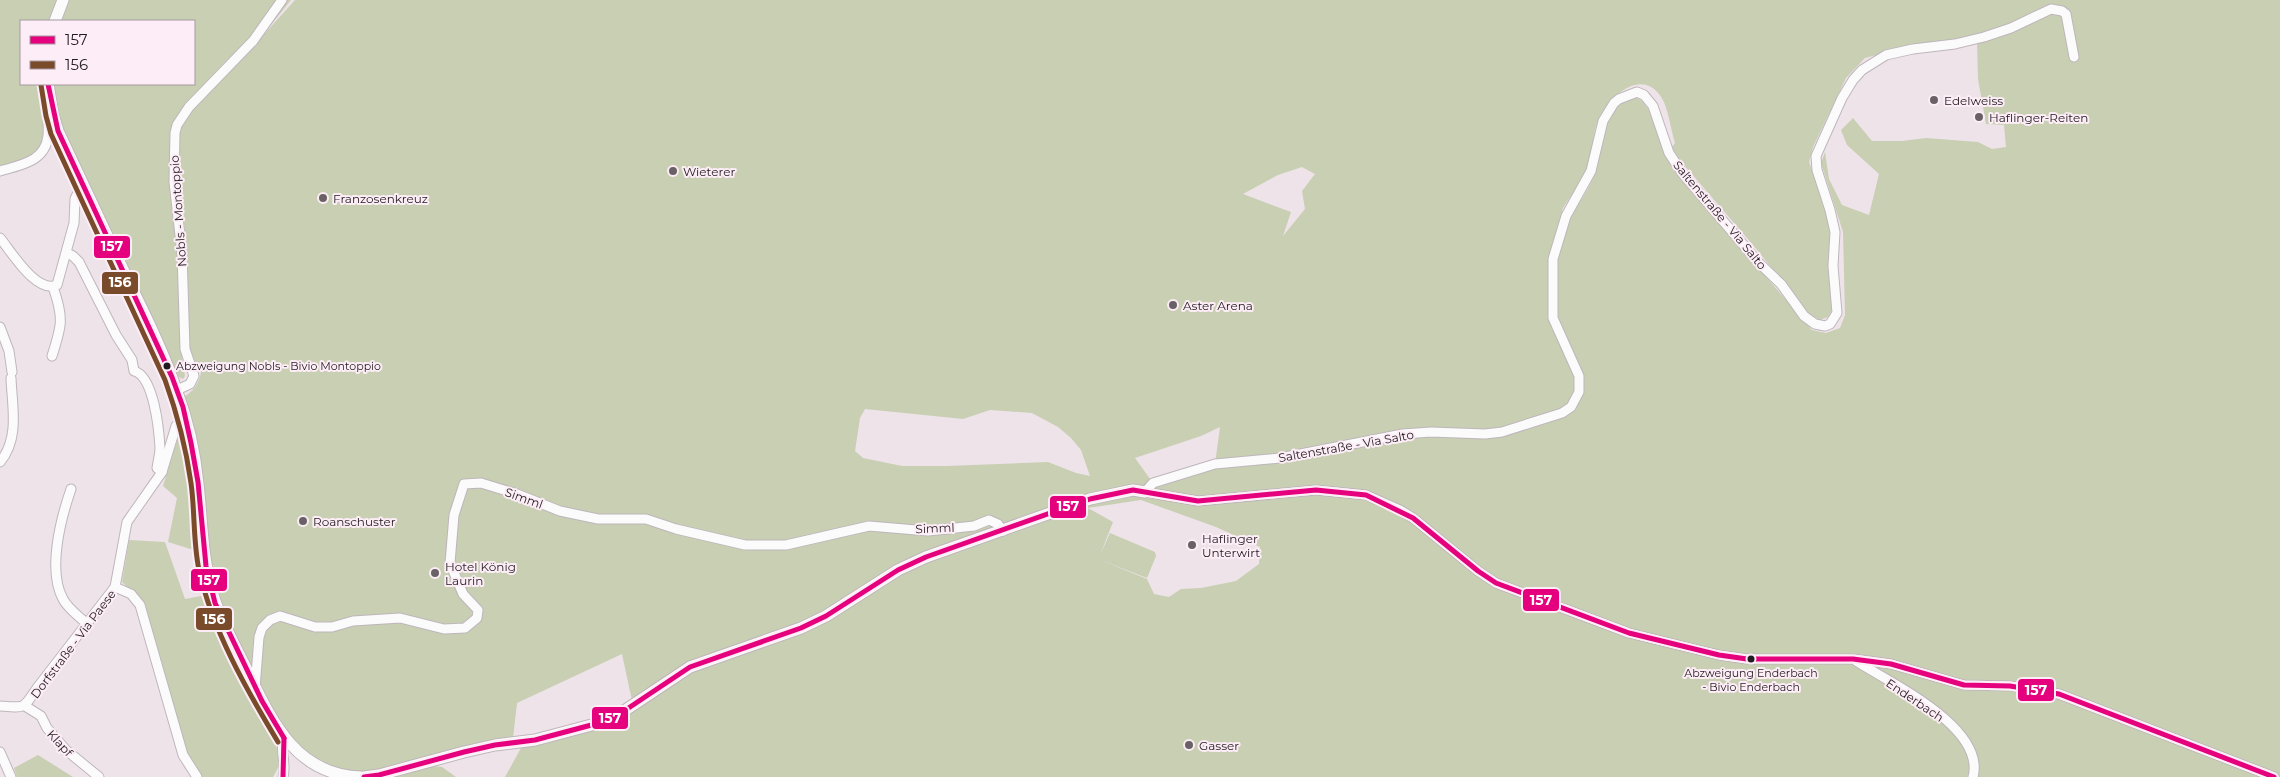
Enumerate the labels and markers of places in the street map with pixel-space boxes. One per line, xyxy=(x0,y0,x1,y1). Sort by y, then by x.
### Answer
place label: Edelweiss xyxy=(1944,93,2003,108)
marker: Edelweiss xyxy=(1928,94,1940,106)
place label: Haflinger-Reiten xyxy=(1989,110,2088,125)
marker: Haflinger-Reiten xyxy=(1973,111,1985,123)
place label: Wieterer xyxy=(683,164,735,179)
marker: Wieterer xyxy=(667,165,679,177)
place label: Franzosenkreuz xyxy=(333,191,428,206)
marker: Franzosenkreuz xyxy=(317,192,329,204)
place label: Aster Arena xyxy=(1183,298,1253,313)
marker: Aster Arena xyxy=(1167,299,1179,311)
place label: Abzweigung Nobls - Bivio Montoppio xyxy=(176,359,381,373)
marker: Abzweigung Nobls - Bivio Montoppio xyxy=(162,361,172,371)
place label: Roanschuster xyxy=(313,514,396,529)
marker: Roanschuster xyxy=(297,515,309,527)
place label: Haflinger Unterwirt xyxy=(1202,531,1260,560)
marker: Haflinger Unterwirt xyxy=(1186,539,1198,551)
place label: Hotel König Laurin xyxy=(445,559,516,588)
marker: Hotel König Laurin xyxy=(429,567,441,579)
marker: Abzweigung Enderbach - Bivio Enderbach xyxy=(1746,654,1756,664)
place label: Abzweigung Enderbach - Bivio Enderbach xyxy=(1684,666,1818,694)
place label: Gasser xyxy=(1199,738,1239,753)
marker: Gasser xyxy=(1183,739,1195,751)

